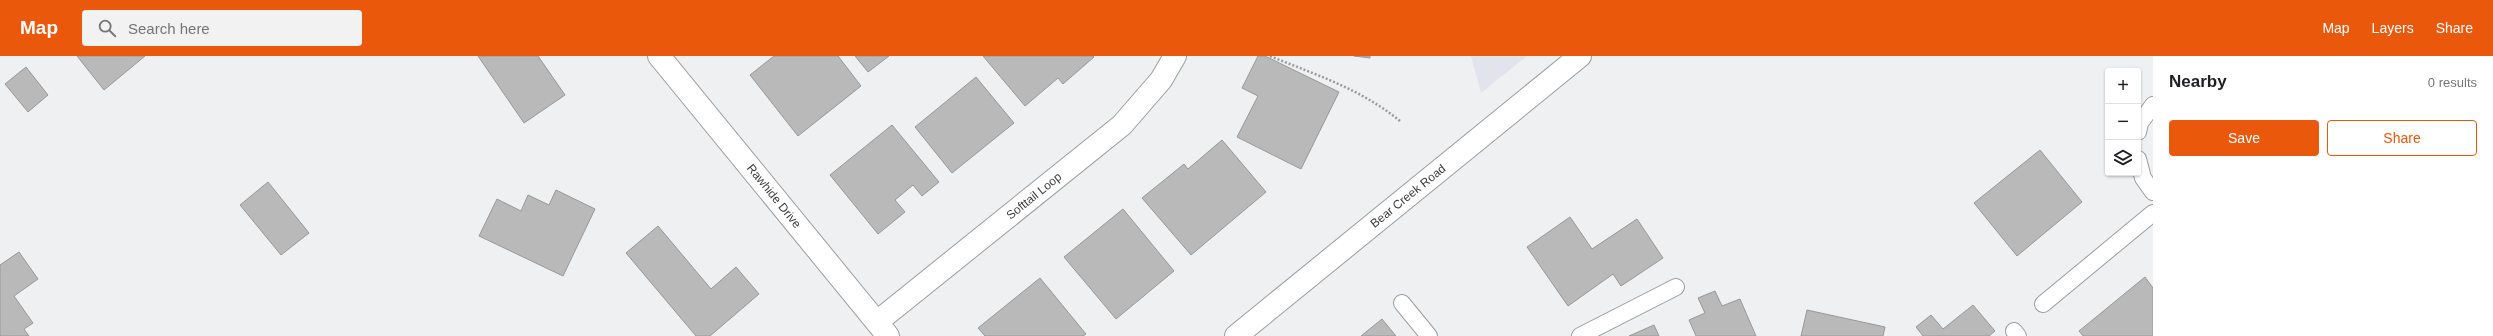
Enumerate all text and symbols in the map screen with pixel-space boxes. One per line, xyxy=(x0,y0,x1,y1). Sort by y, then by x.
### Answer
search box xyxy=(82,10,362,46)
text: Map xyxy=(20,17,58,38)
icon: search xyxy=(96,17,118,39)
text: Search here xyxy=(128,20,210,37)
text: Map xyxy=(2322,20,2350,36)
text: Layers xyxy=(2372,20,2414,36)
text: Share xyxy=(2436,20,2473,36)
map controls xyxy=(2105,68,2141,176)
button: + xyxy=(2105,68,2141,104)
text: Nearby xyxy=(2169,72,2227,91)
text: 0 results xyxy=(2428,75,2477,90)
button: − xyxy=(2105,104,2141,140)
button: Save xyxy=(2169,120,2319,156)
button: Share xyxy=(2327,120,2477,156)
button: layers xyxy=(2105,140,2141,176)
street label: Rawhide Drive xyxy=(744,161,804,231)
street label: Bear Creek Road xyxy=(1368,161,1448,231)
street label: Softtail Loop xyxy=(1004,169,1065,222)

